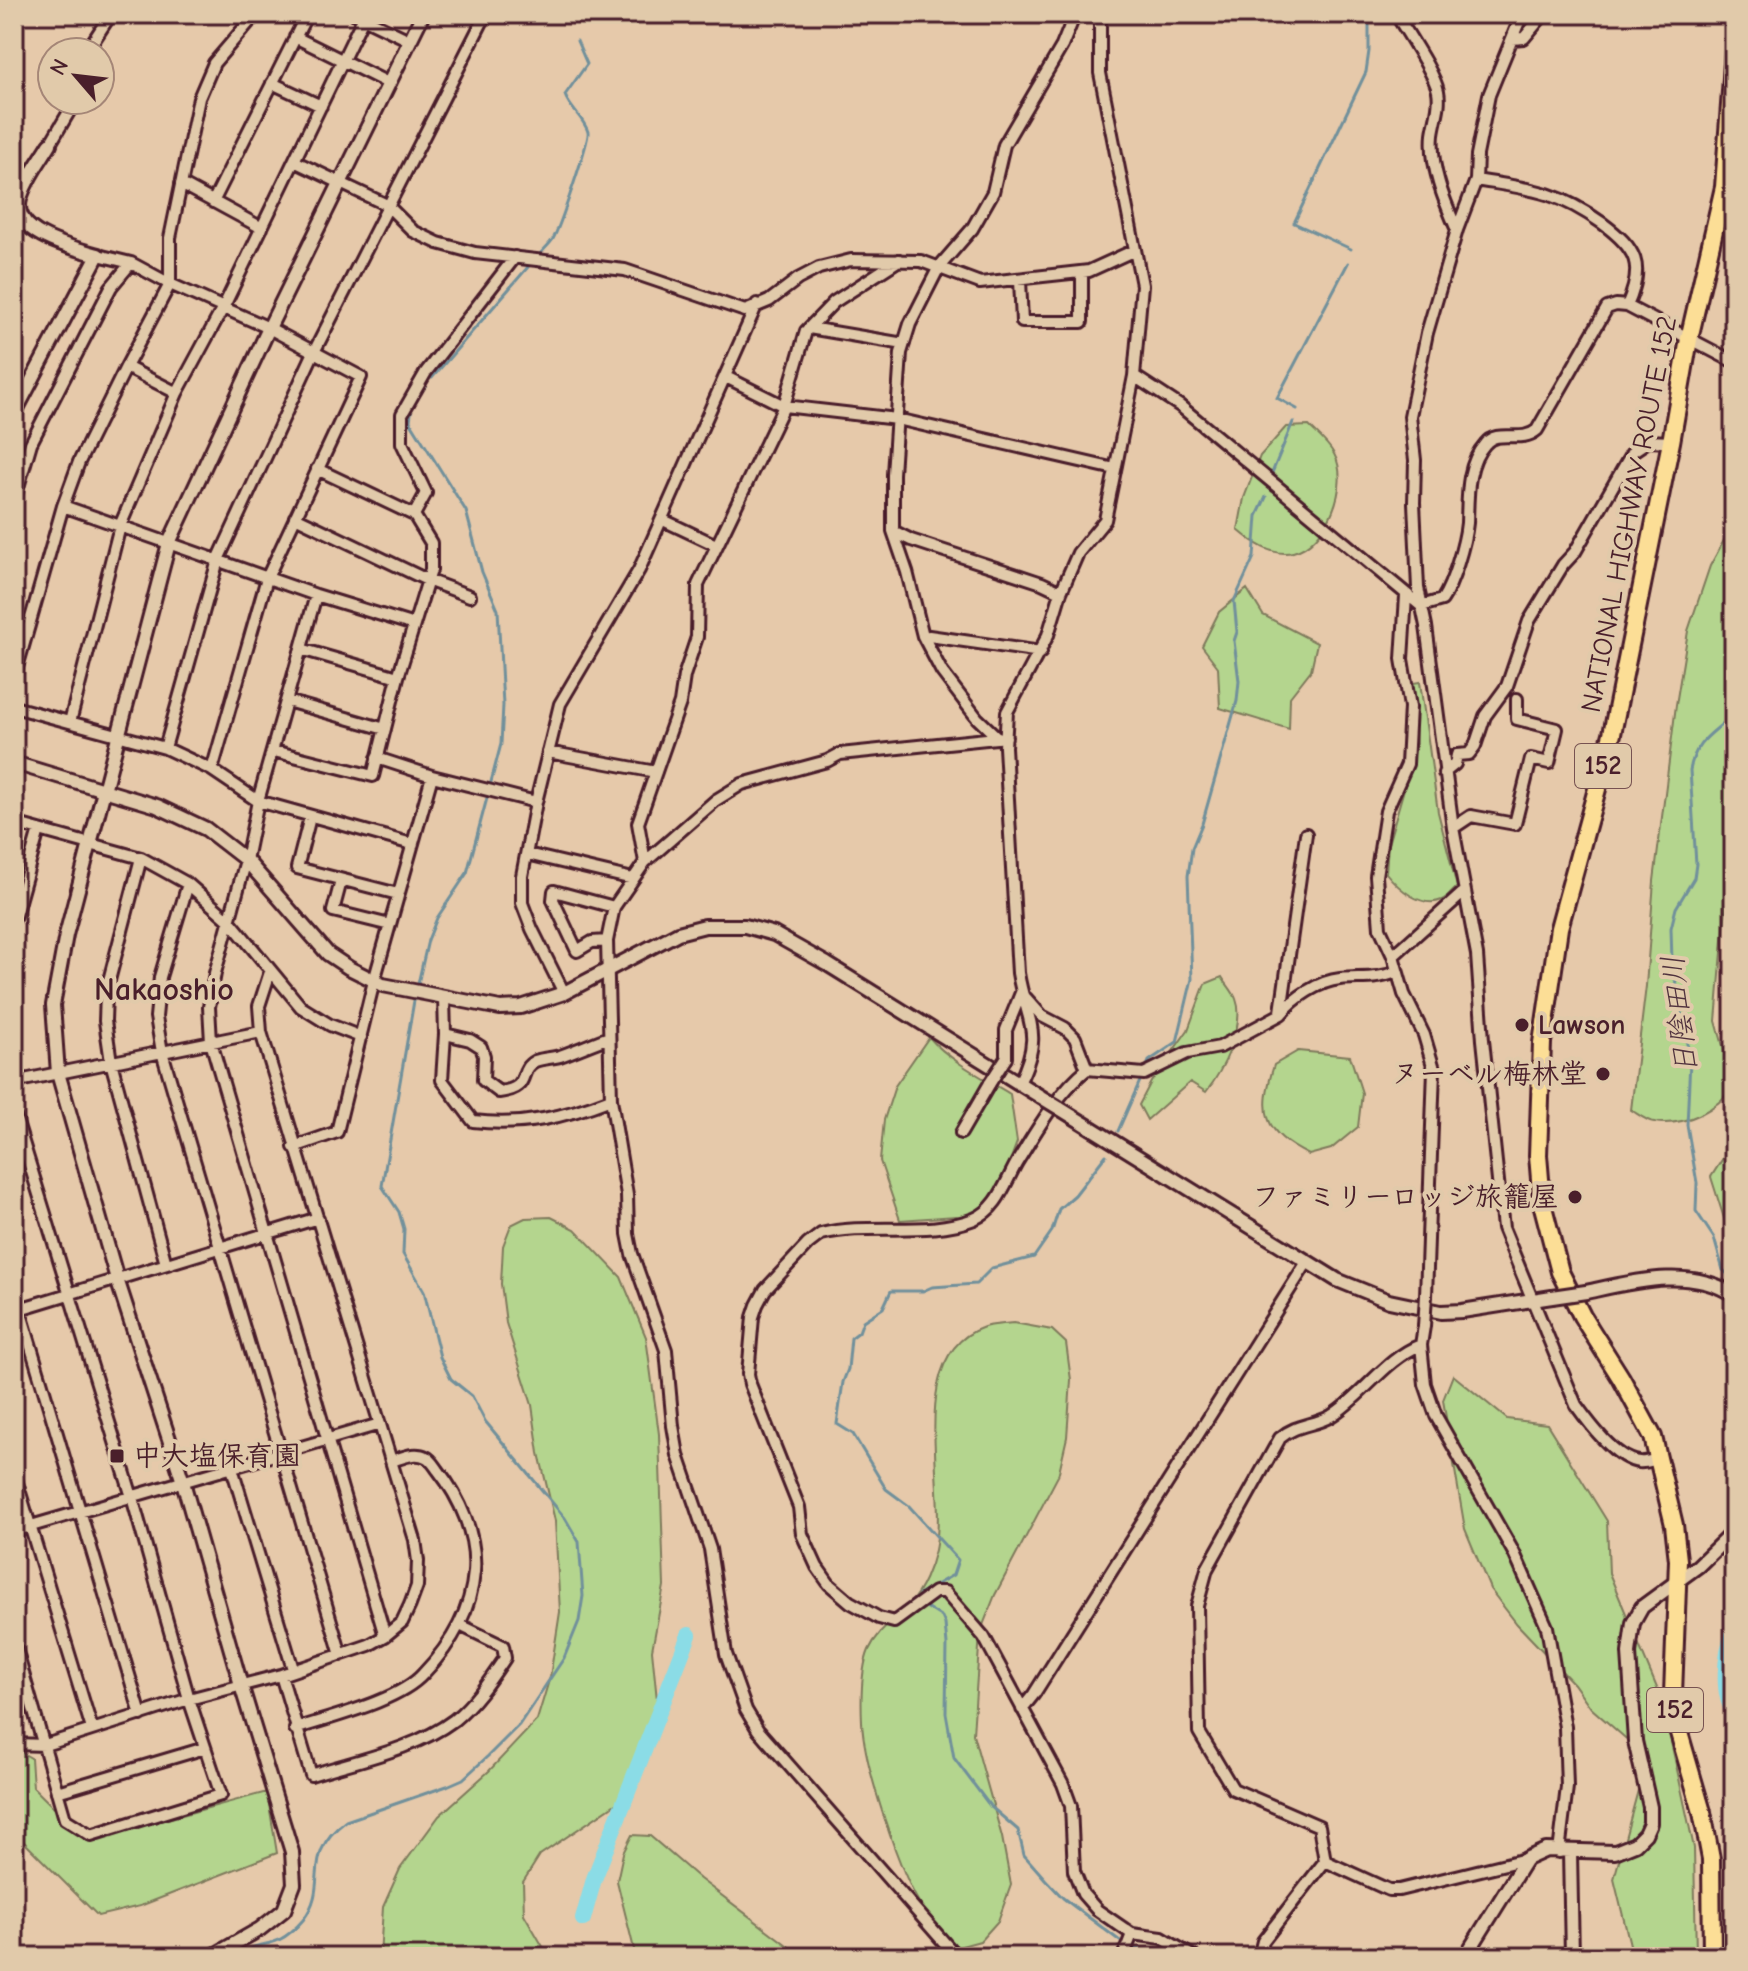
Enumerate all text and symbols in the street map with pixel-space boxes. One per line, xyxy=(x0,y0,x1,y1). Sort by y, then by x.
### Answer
north arrow xyxy=(36,36,116,116)
text: N xyxy=(44,55,74,80)
street label: NATIONAL HIGHWAY ROUTE 152 xyxy=(1575,313,1683,715)
road number: 152 xyxy=(1575,744,1631,788)
water label: 日陰田川 xyxy=(1655,953,1705,1077)
district label: Nakaoshio xyxy=(94,971,234,1008)
place label: Lawson xyxy=(1538,1009,1626,1041)
marker: Lawson xyxy=(1513,1016,1531,1034)
place label: ヌーベル梅林堂 xyxy=(1391,1058,1587,1090)
marker: ヌーベル梅林堂 xyxy=(1594,1065,1612,1083)
place label: ファミリーロッジ旅籠屋 xyxy=(1252,1181,1559,1213)
marker: ファミリーロッジ旅籠屋 xyxy=(1566,1188,1584,1206)
place label: 中大塩保育園 xyxy=(133,1440,301,1472)
marker: 中大塩保育園 xyxy=(108,1447,126,1465)
road number: 152 xyxy=(1647,1688,1703,1732)

